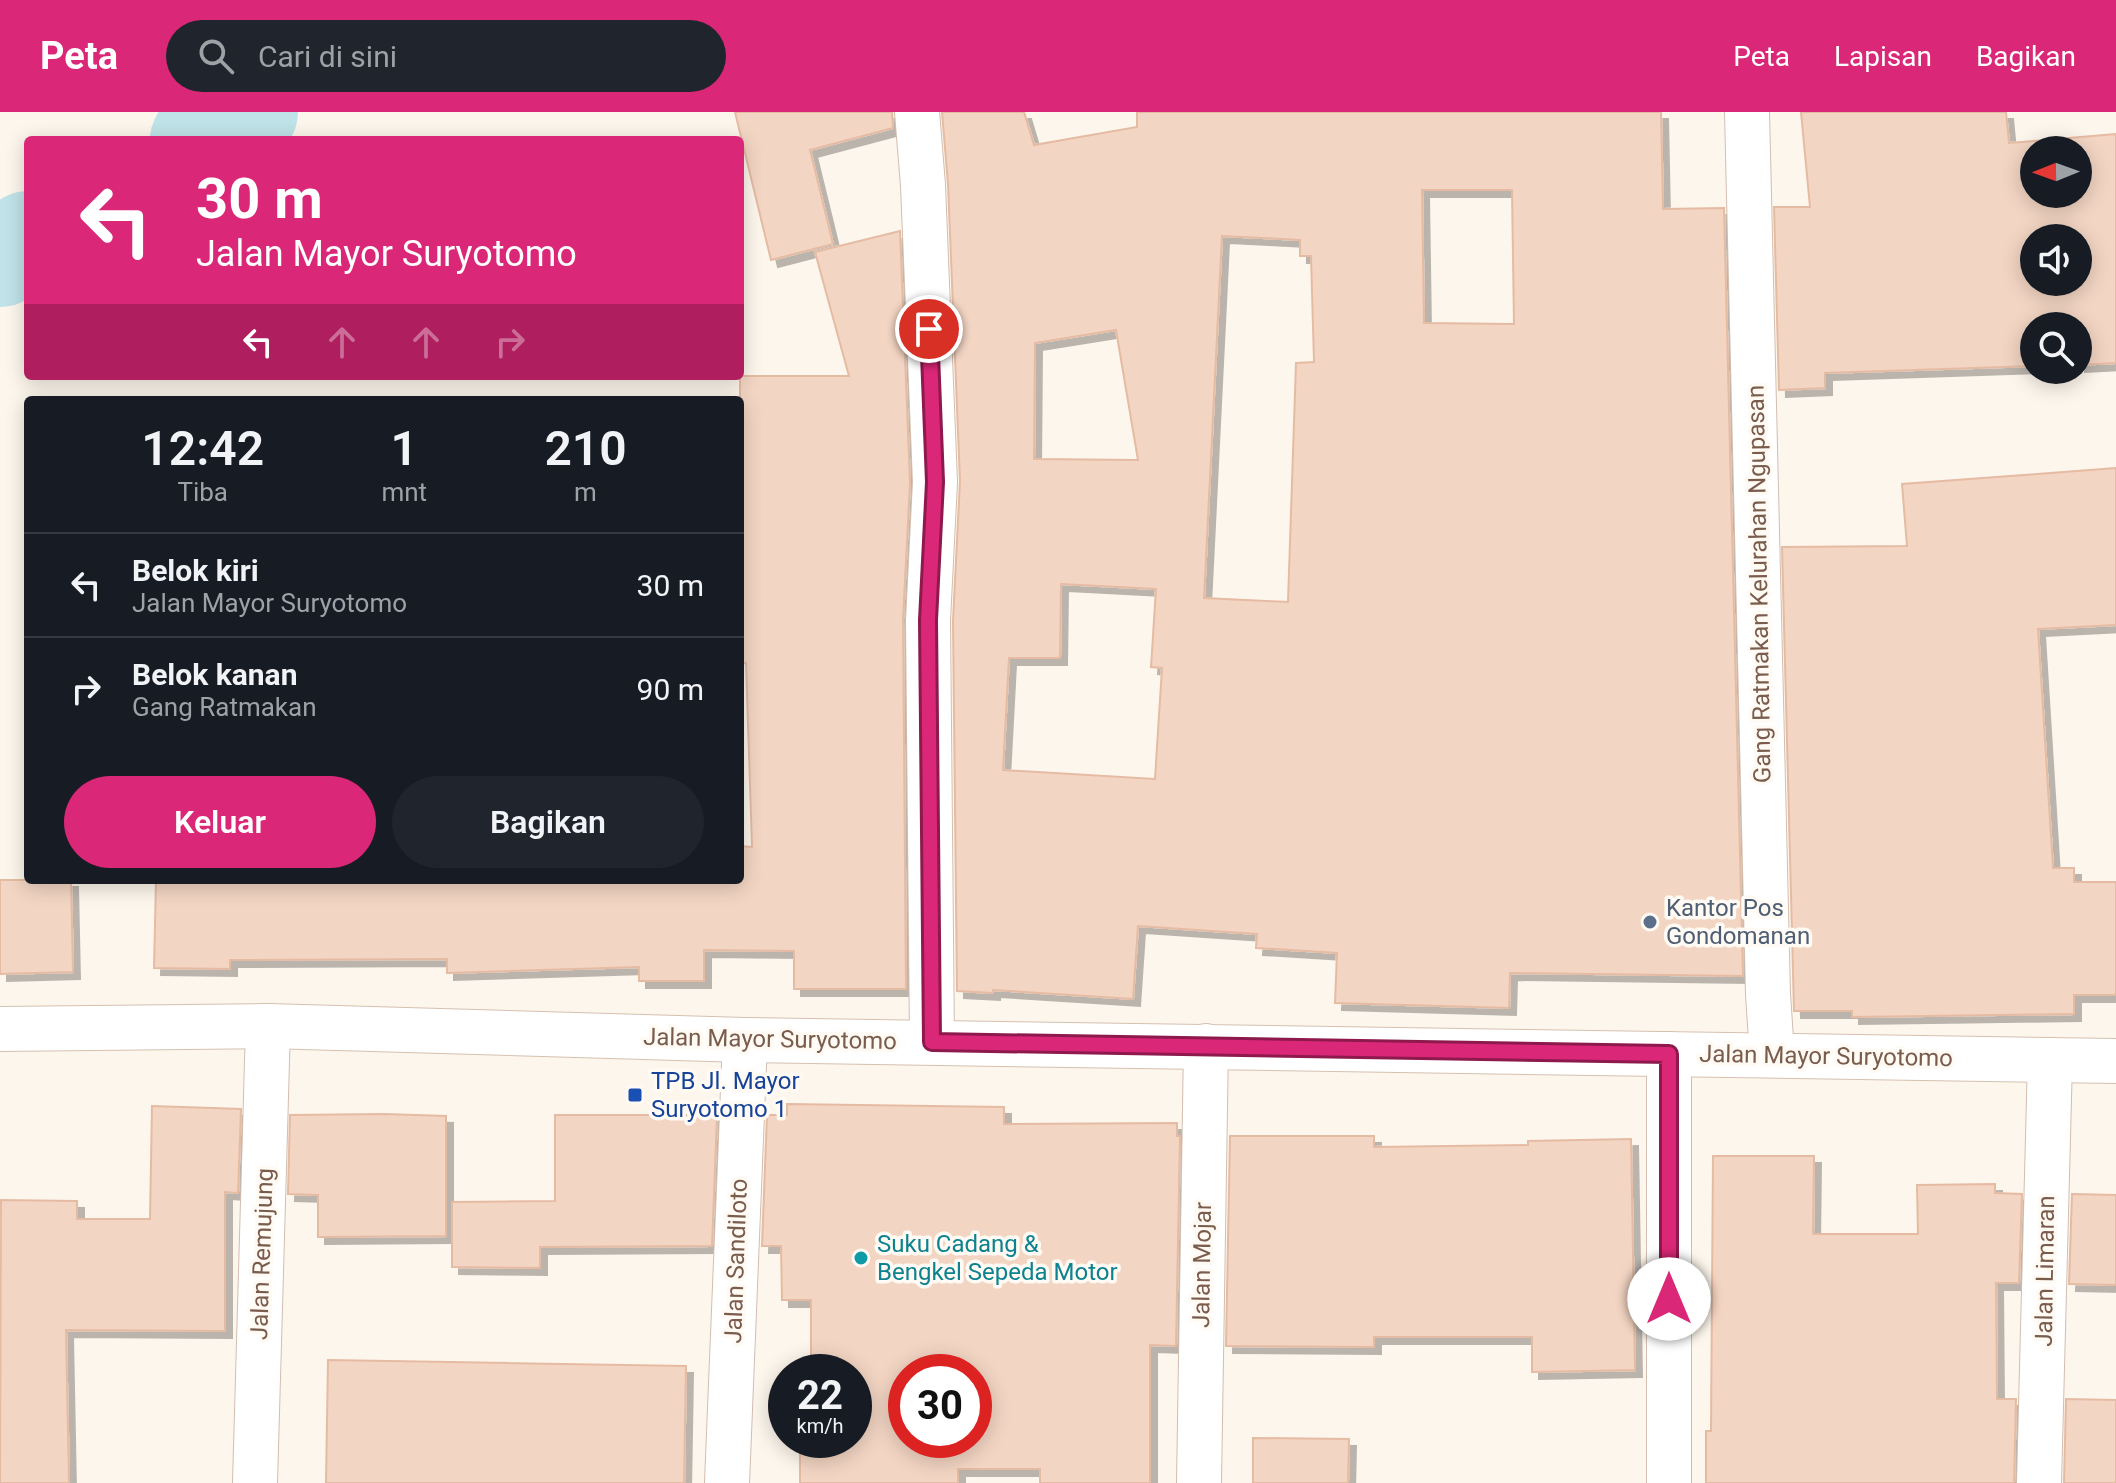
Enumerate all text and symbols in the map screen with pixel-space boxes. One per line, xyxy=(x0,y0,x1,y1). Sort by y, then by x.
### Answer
search box xyxy=(166,20,726,92)
text: Peta xyxy=(40,34,118,78)
icon: search xyxy=(194,34,238,78)
text: Cari di sini xyxy=(258,39,397,74)
text: Peta xyxy=(1733,40,1790,73)
text: Lapisan xyxy=(1834,40,1932,73)
text: Bagikan xyxy=(1976,40,2076,73)
north arrow xyxy=(2020,136,2092,208)
map controls xyxy=(2020,136,2092,384)
text: 30 m xyxy=(196,166,323,232)
icon: left xyxy=(64,168,168,272)
button: sound xyxy=(2020,224,2092,296)
text: Jalan Mayor Suryotomo xyxy=(196,233,577,275)
pin xyxy=(895,295,963,363)
icon: arrive xyxy=(907,307,951,351)
button: search xyxy=(2020,312,2092,384)
icon: left xyxy=(236,320,280,364)
icon: ahead xyxy=(320,320,364,364)
icon: ahead xyxy=(404,320,448,364)
icon: right xyxy=(488,320,532,364)
street label: Gang Ratmakan Kelurahan Ngupasan xyxy=(1742,385,1776,783)
text: 12:42 xyxy=(141,420,264,477)
text: 1 xyxy=(391,420,418,477)
text: 210 xyxy=(544,420,627,477)
text: Tiba xyxy=(177,477,228,507)
text: mnt xyxy=(381,477,427,507)
text: m xyxy=(574,477,597,507)
text: Belok kiri xyxy=(132,553,259,588)
icon: left xyxy=(64,563,108,607)
text: 30 m xyxy=(637,568,704,603)
text: Jalan Mayor Suryotomo xyxy=(132,588,407,618)
text: Belok kanan xyxy=(132,657,297,692)
icon: right xyxy=(64,667,108,711)
text: 90 m xyxy=(637,672,704,707)
text: Gang Ratmakan xyxy=(132,692,317,722)
button: Keluar xyxy=(64,776,376,868)
button: Bagikan xyxy=(392,776,704,868)
place label: Kantor Pos Gondomanan xyxy=(1666,894,1810,950)
marker: Kantor Pos Gondomanan xyxy=(1641,913,1659,931)
street label: Jalan Mayor Suryotomo xyxy=(643,1023,897,1055)
street label: Jalan Mayor Suryotomo xyxy=(1699,1040,1953,1072)
place label: TPB Jl. Mayor Suryotomo 1 xyxy=(651,1067,800,1123)
marker: TPB Jl. Mayor Suryotomo 1 xyxy=(626,1086,644,1104)
street label: Jalan Remujung xyxy=(245,1168,279,1340)
street label: Jalan Sandiloto xyxy=(719,1178,753,1344)
street label: Jalan Limaran xyxy=(2030,1195,2060,1347)
street label: Jalan Mojar xyxy=(1187,1202,1217,1328)
place label: Suku Cadang & Bengkel Sepeda Motor xyxy=(877,1230,1118,1286)
marker: Suku Cadang & Bengkel Sepeda Motor xyxy=(852,1249,870,1267)
position arrow xyxy=(1627,1257,1711,1341)
speed limit sign: 30 xyxy=(888,1354,992,1458)
text: 22 xyxy=(797,1372,843,1419)
text: km/h xyxy=(797,1414,843,1438)

